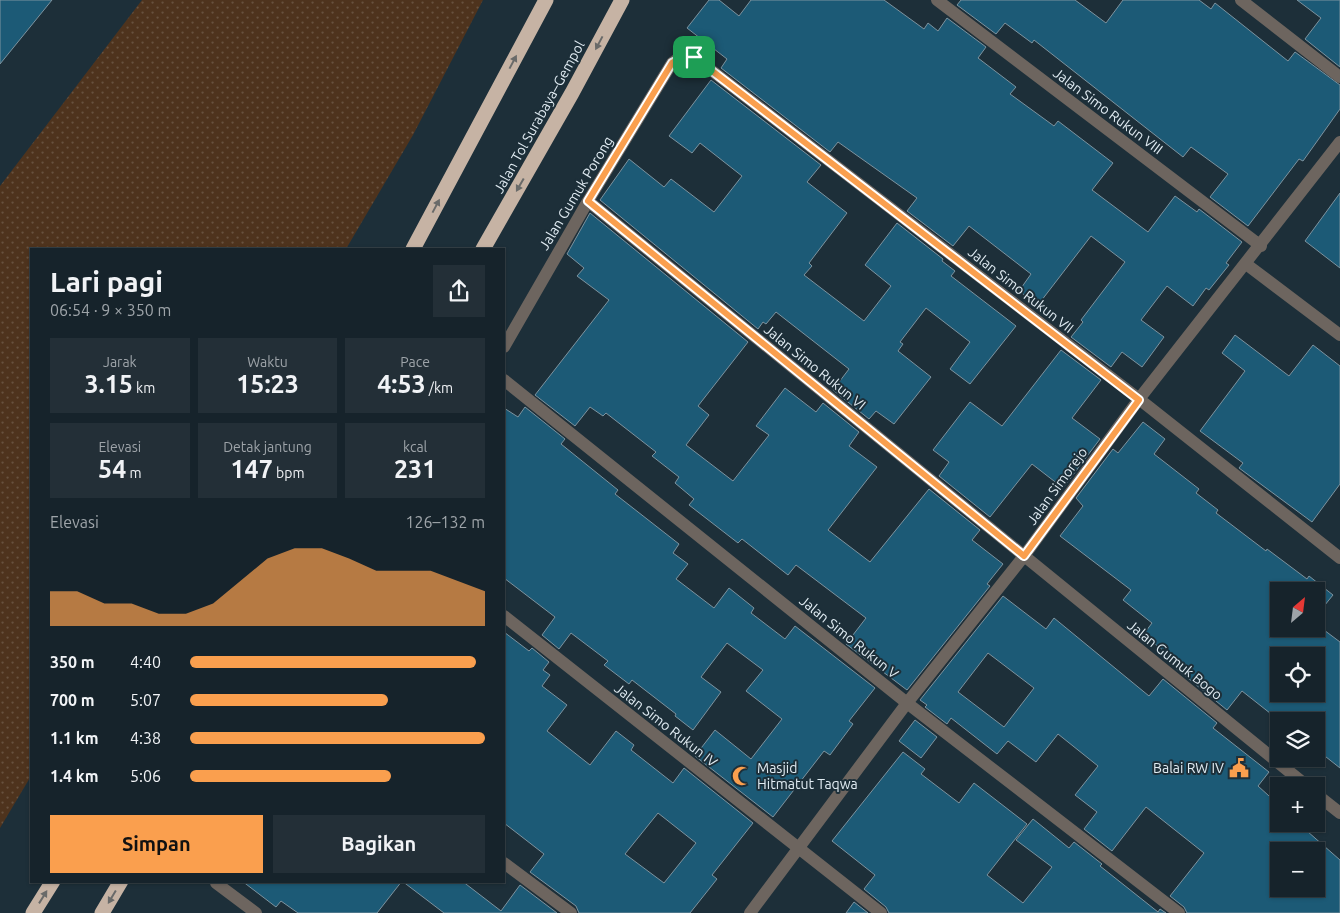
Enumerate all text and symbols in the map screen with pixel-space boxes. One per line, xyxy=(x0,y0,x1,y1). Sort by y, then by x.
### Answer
one-way arrow xyxy=(595,36,603,50)
pin xyxy=(673,36,715,78)
street label: Jalan Tol Surabaya–Gempol xyxy=(490,38,588,196)
icon: arrive xyxy=(680,43,708,71)
one-way arrow xyxy=(508,56,517,69)
street label: Jalan Simo Rukun VIII xyxy=(1050,65,1166,157)
street label: Jalan Gumuk Porong xyxy=(536,133,616,253)
one-way arrow xyxy=(515,178,524,191)
one-way arrow xyxy=(432,198,440,213)
street label: Jalan Simo Rukun VII xyxy=(965,244,1077,336)
button: share xyxy=(433,265,485,317)
text: Lari pagi xyxy=(50,266,163,297)
text: 06:54 · 9 × 350 m xyxy=(50,301,171,319)
street label: Jalan Simo Rukun VI xyxy=(761,321,869,413)
text: Jarak xyxy=(103,354,137,370)
text: Waktu xyxy=(247,354,288,370)
text: Pace xyxy=(400,354,430,370)
text: 3.15 xyxy=(84,370,133,398)
text: 15:23 xyxy=(236,370,299,398)
text: 4:53 xyxy=(377,370,426,398)
text: km xyxy=(133,380,155,396)
text: /km xyxy=(426,380,453,396)
text: Elevasi xyxy=(98,439,141,455)
text: Detak jantung xyxy=(223,439,312,455)
text: kcal xyxy=(403,439,427,455)
street label: Jalan Simorejo xyxy=(1024,444,1090,528)
text: 54 xyxy=(98,455,126,483)
text: 147 xyxy=(231,455,273,483)
text: 231 xyxy=(394,455,436,483)
text: m xyxy=(126,465,142,481)
text: bpm xyxy=(273,465,304,481)
text: Elevasi xyxy=(50,513,99,531)
text: 126–132 m xyxy=(405,513,485,531)
north arrow xyxy=(1270,582,1325,638)
map controls xyxy=(1270,582,1325,897)
street label: Jalan Simo Rukun V xyxy=(796,592,902,682)
street label: Jalan Gumuk Bogo xyxy=(1124,617,1226,703)
button: locate xyxy=(1270,647,1325,702)
text: 350 m xyxy=(50,653,95,671)
text: 4:40 xyxy=(130,653,161,671)
street label: Jalan Simo Rukun IV xyxy=(611,680,721,770)
text: 700 m xyxy=(50,691,95,709)
text: 5:07 xyxy=(130,691,161,709)
button: layers xyxy=(1270,712,1325,767)
text: 1.1 km xyxy=(50,729,99,747)
text: 4:38 xyxy=(130,729,161,747)
public building icon: Balai RW IV xyxy=(1228,757,1250,779)
place label: Masjid Hitmatut Taqwa xyxy=(757,760,858,792)
place label: Balai RW IV xyxy=(1153,760,1224,776)
mosque icon: Masjid Hitmatut Taqwa xyxy=(731,765,753,787)
text: 1.4 km xyxy=(50,767,99,785)
text: 5:06 xyxy=(130,767,161,785)
button: + xyxy=(1270,777,1325,832)
button: Simpan xyxy=(50,815,263,873)
button: Bagikan xyxy=(273,815,485,873)
button: − xyxy=(1270,842,1325,897)
one-way arrow xyxy=(39,891,48,904)
one-way arrow xyxy=(107,891,116,904)

